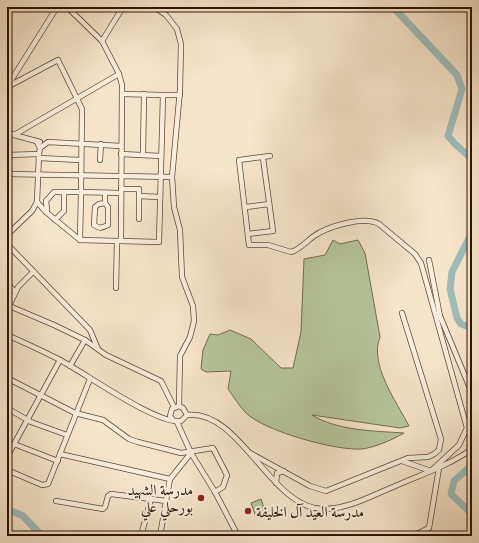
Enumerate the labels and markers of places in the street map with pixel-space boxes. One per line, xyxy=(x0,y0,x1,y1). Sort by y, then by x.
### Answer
place label: مدرسة الشهيد بورحلي علي xyxy=(127,479,193,521)
marker: مدرسة الشهيد بورحلي علي xyxy=(196,493,206,503)
place label: مدرسة العيد آل الخليفة xyxy=(256,501,364,522)
marker: مدرسة العيد آل الخليفة xyxy=(243,506,253,516)

